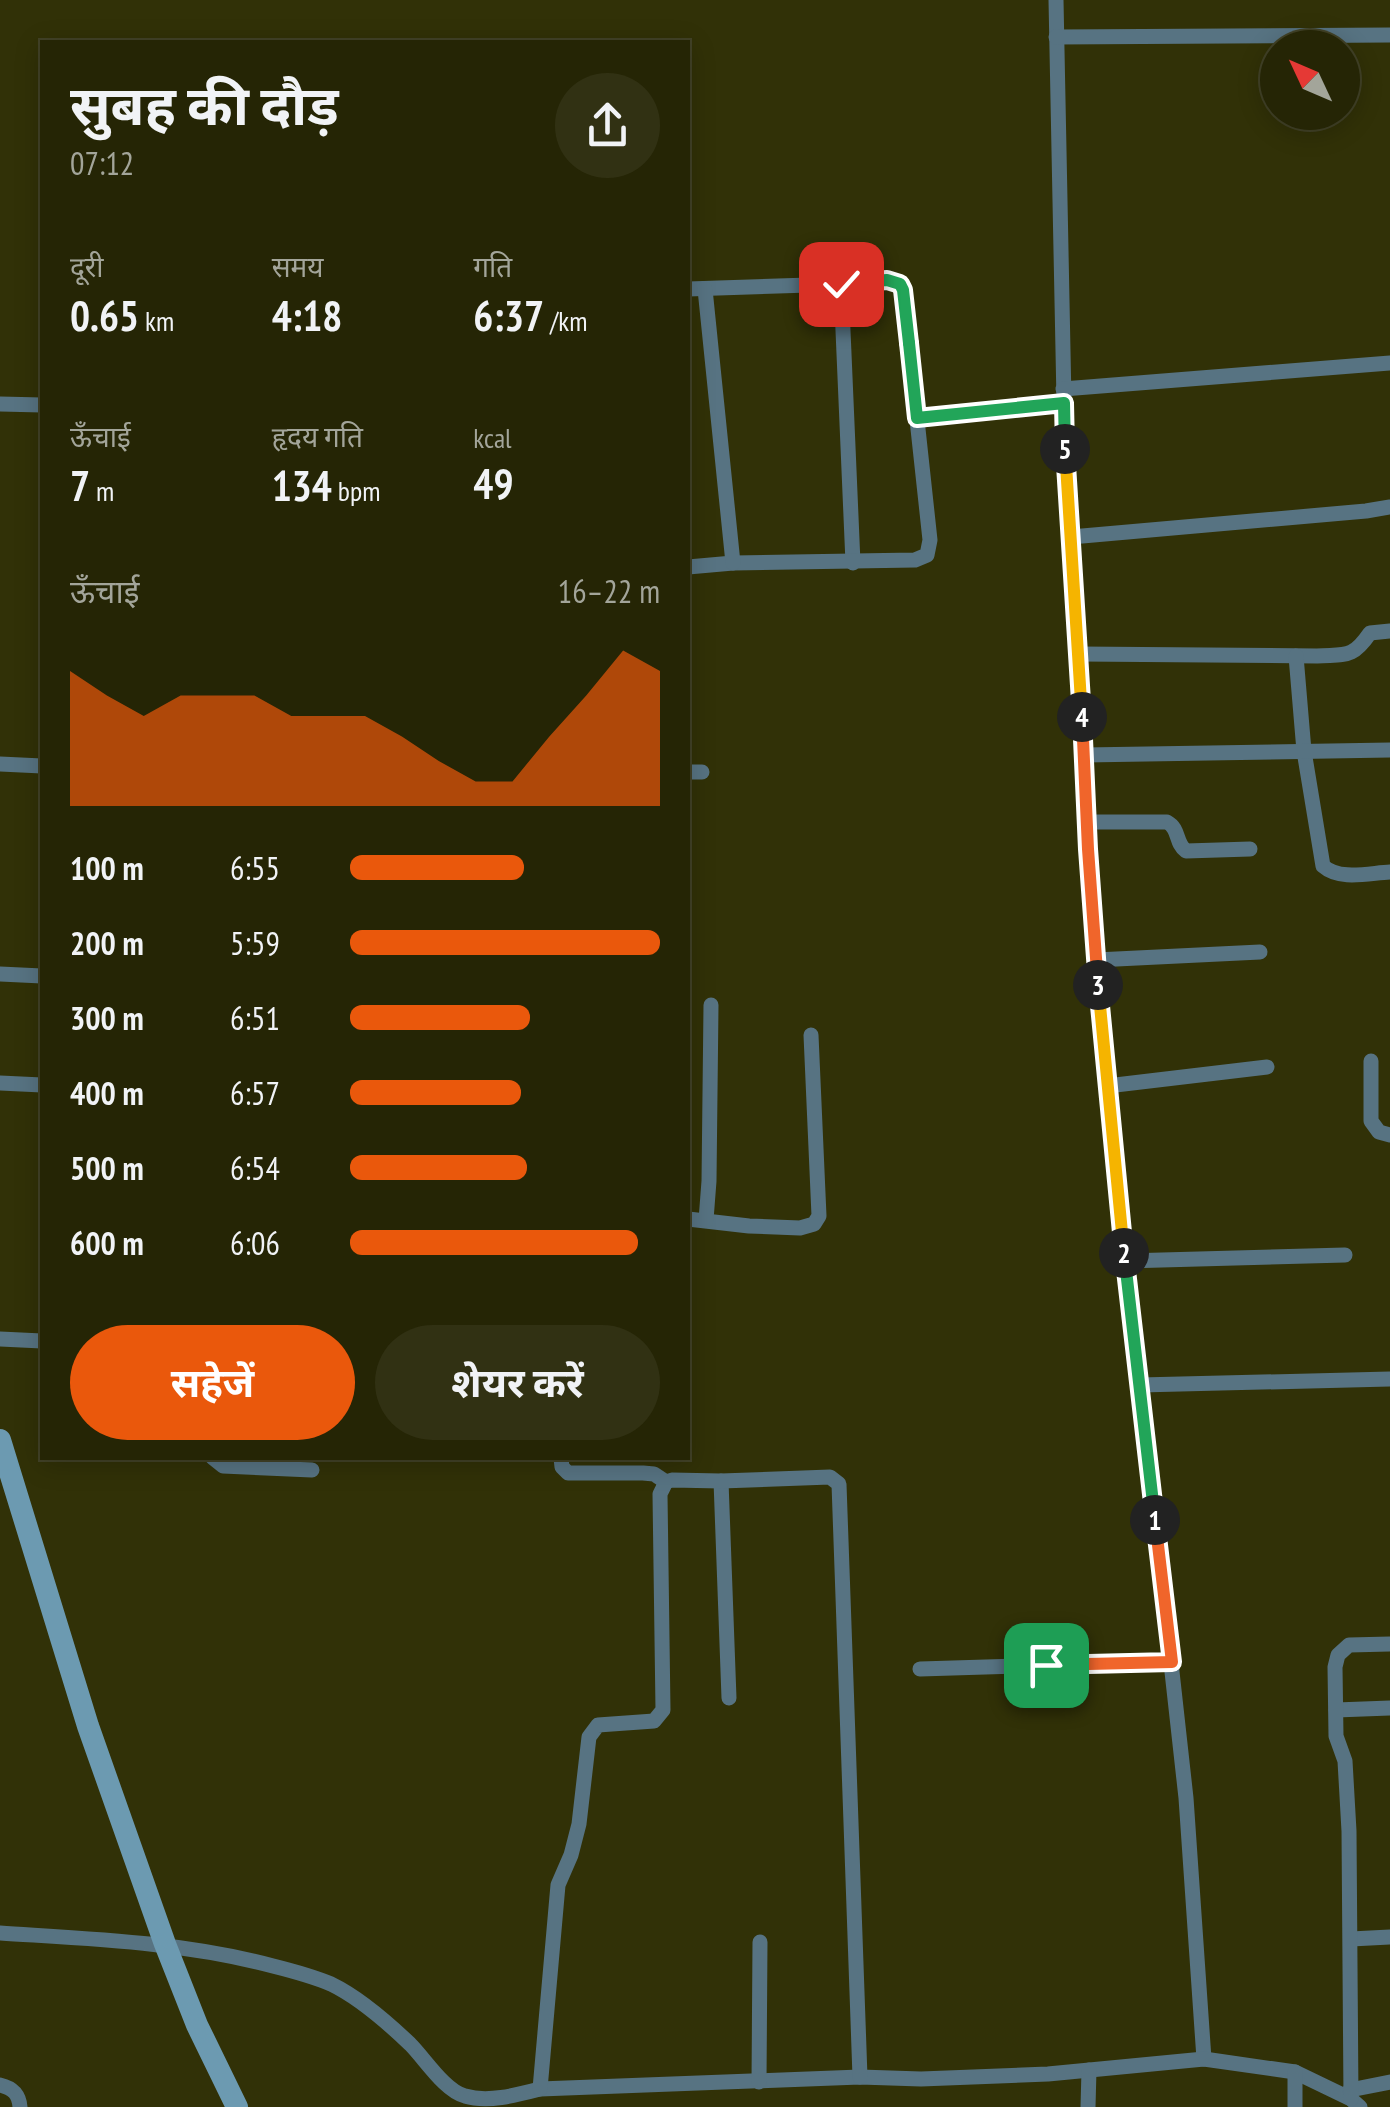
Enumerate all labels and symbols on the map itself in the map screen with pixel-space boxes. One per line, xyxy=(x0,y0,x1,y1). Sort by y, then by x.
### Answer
north arrow xyxy=(1260,30,1360,130)
pin xyxy=(799,242,884,327)
pin: 5 xyxy=(1040,424,1090,474)
pin: 4 xyxy=(1057,692,1107,742)
pin: 3 xyxy=(1073,960,1123,1010)
pin: 2 xyxy=(1099,1228,1149,1278)
pin: 1 xyxy=(1130,1495,1180,1545)
pin xyxy=(1004,1623,1089,1708)

